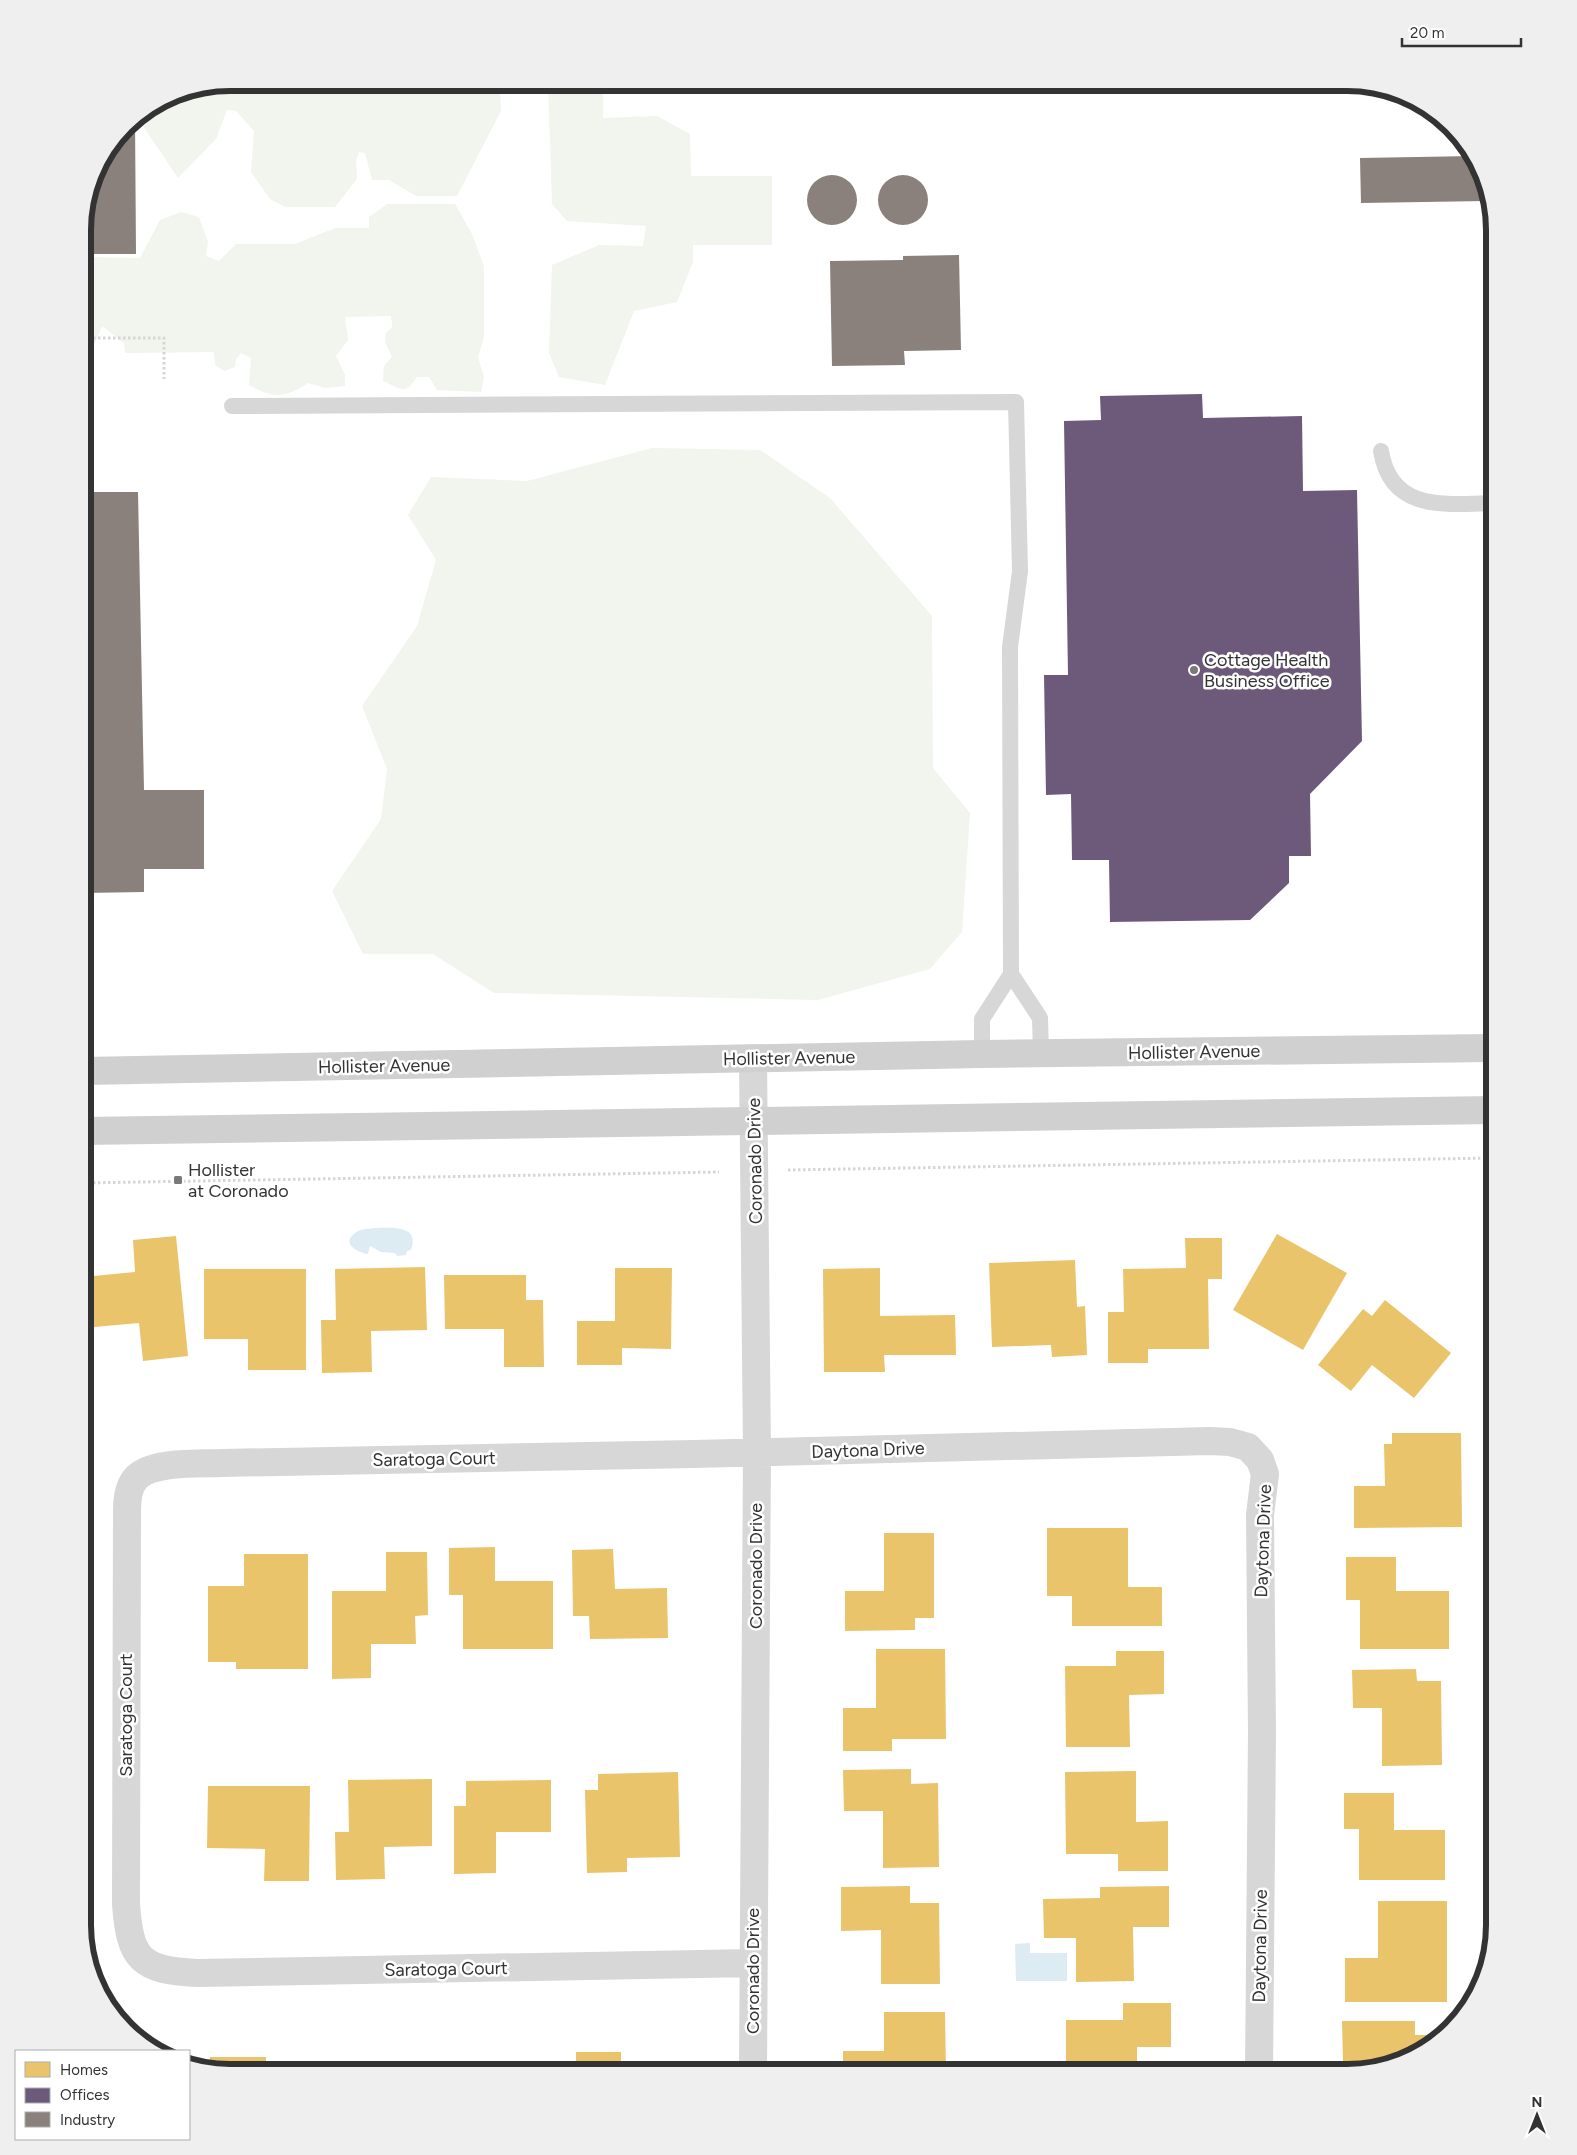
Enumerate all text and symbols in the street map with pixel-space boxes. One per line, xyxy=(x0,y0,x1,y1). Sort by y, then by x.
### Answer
scale bar xyxy=(1402,15,1521,47)
text: 20 m xyxy=(1410,24,1444,42)
place label: Cottage Health Business Office xyxy=(1204,649,1330,692)
marker: Cottage Health Business Office xyxy=(1188,664,1200,676)
street label: Hollister Avenue xyxy=(1128,1040,1261,1064)
street label: Hollister Avenue xyxy=(723,1046,856,1070)
street label: Hollister Avenue xyxy=(318,1054,451,1078)
street label: Coronado Drive xyxy=(743,1098,767,1224)
place label: Hollister at Coronado xyxy=(188,1159,289,1202)
marker: Hollister at Coronado xyxy=(172,1174,184,1186)
street label: Daytona Drive xyxy=(811,1437,925,1463)
street label: Saratoga Court xyxy=(372,1447,496,1471)
street label: Daytona Drive xyxy=(1250,1484,1276,1598)
street label: Coronado Drive xyxy=(745,1503,767,1629)
street label: Saratoga Court xyxy=(115,1653,137,1777)
street label: Daytona Drive xyxy=(1248,1889,1272,2003)
street label: Coronado Drive xyxy=(742,1908,764,2034)
street label: Saratoga Court xyxy=(384,1957,508,1981)
legend xyxy=(15,2050,190,2140)
text: Homes xyxy=(60,2061,108,2079)
text: Offices xyxy=(60,2086,110,2104)
north arrow xyxy=(1512,2090,1562,2140)
text: N xyxy=(1532,2094,1542,2111)
text: Industry xyxy=(60,2111,115,2129)

